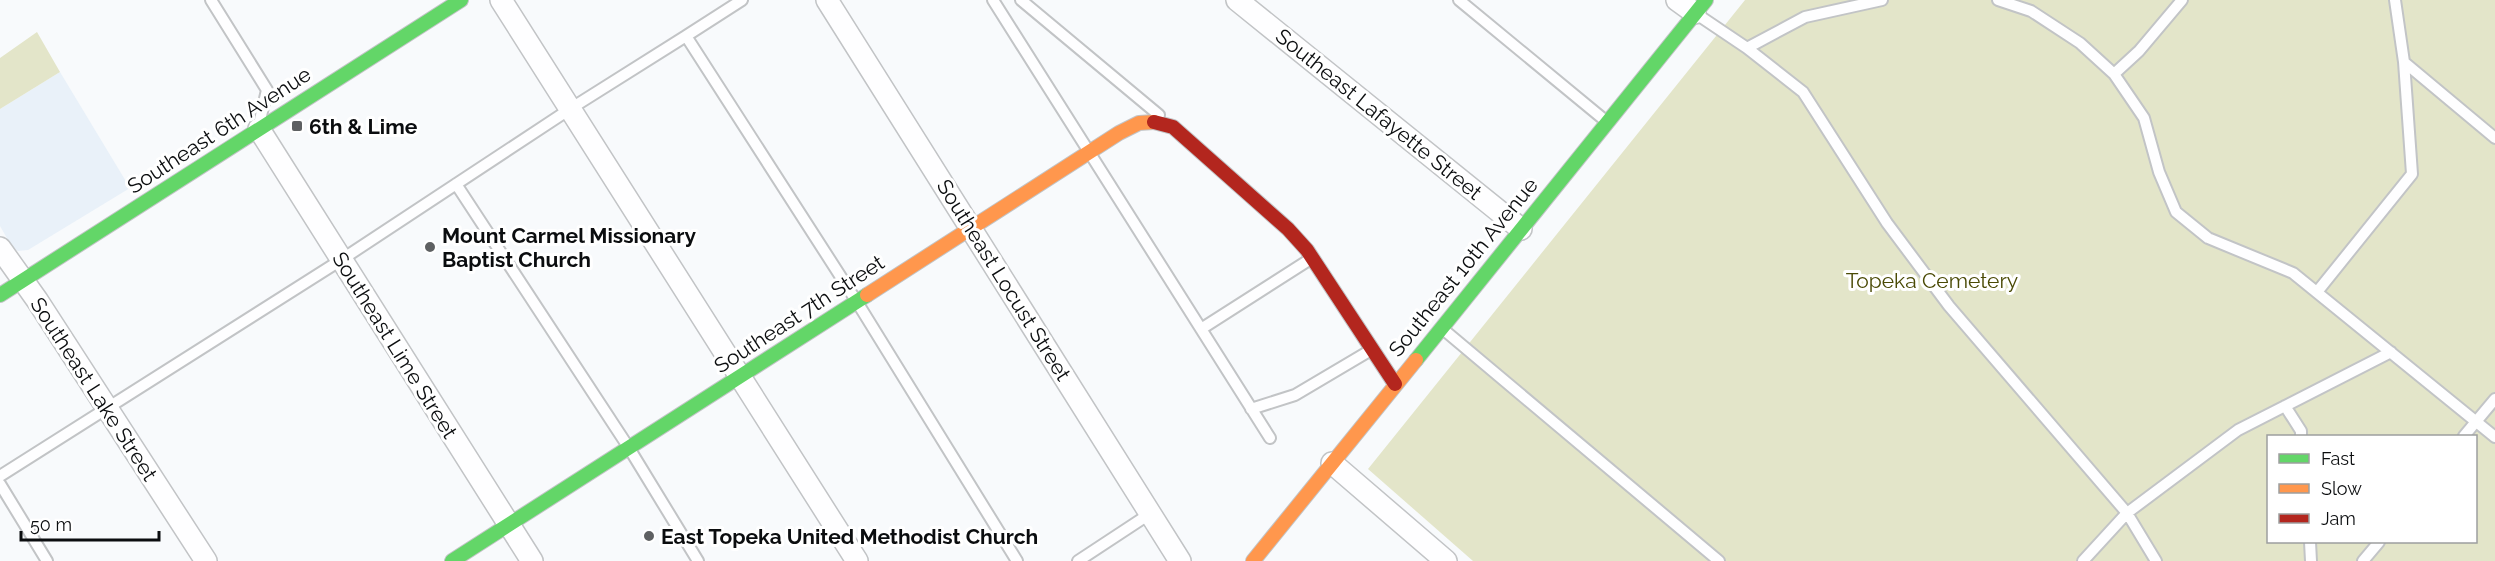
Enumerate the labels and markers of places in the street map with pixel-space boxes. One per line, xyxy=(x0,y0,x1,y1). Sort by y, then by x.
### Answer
place label: 6th & Lime xyxy=(309,114,418,139)
marker: 6th & Lime xyxy=(290,119,304,133)
place label: Mount Carmel Missionary Baptist Church xyxy=(442,223,696,272)
marker: Mount Carmel Missionary Baptist Church xyxy=(423,240,437,254)
place label: East Topeka United Methodist Church xyxy=(661,524,1038,549)
marker: East Topeka United Methodist Church xyxy=(642,529,656,543)

